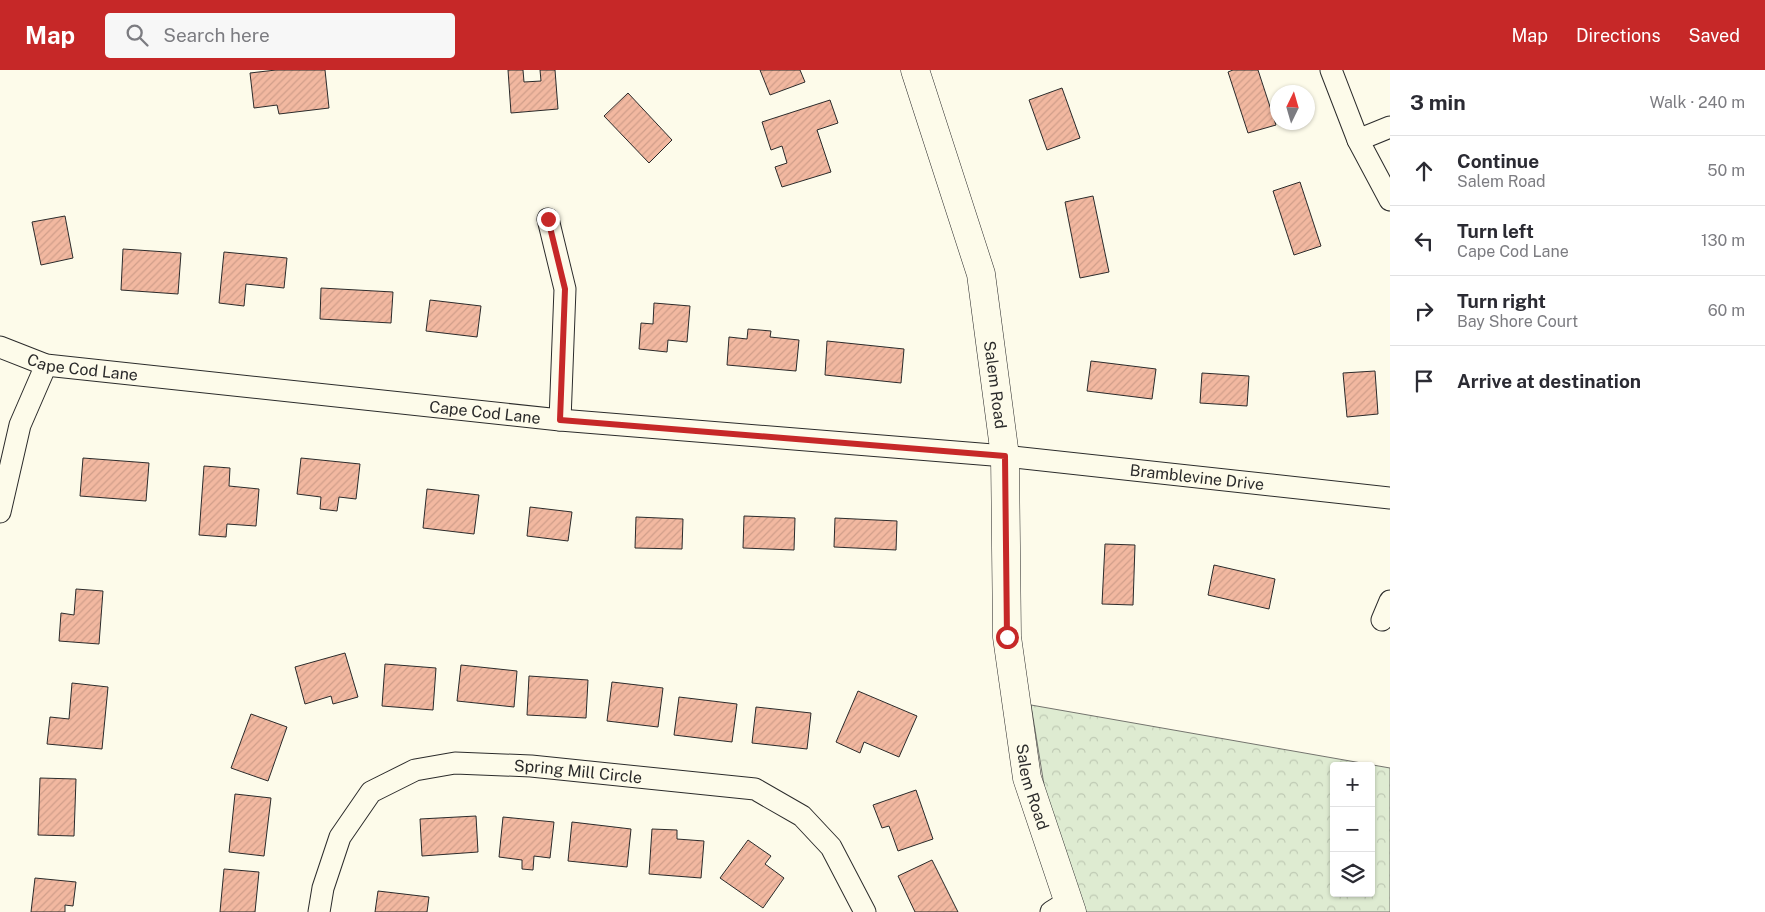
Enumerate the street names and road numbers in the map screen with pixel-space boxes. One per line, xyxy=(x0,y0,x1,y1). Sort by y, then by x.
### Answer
street label: Salem Road xyxy=(980,339,1011,430)
street label: Cape Cod Lane xyxy=(25,349,139,384)
street label: Cape Cod Lane xyxy=(428,397,542,427)
street label: Bramblevine Drive xyxy=(1129,460,1265,494)
street label: Salem Road xyxy=(1013,742,1053,832)
street label: Spring Mill Circle xyxy=(514,756,643,787)

